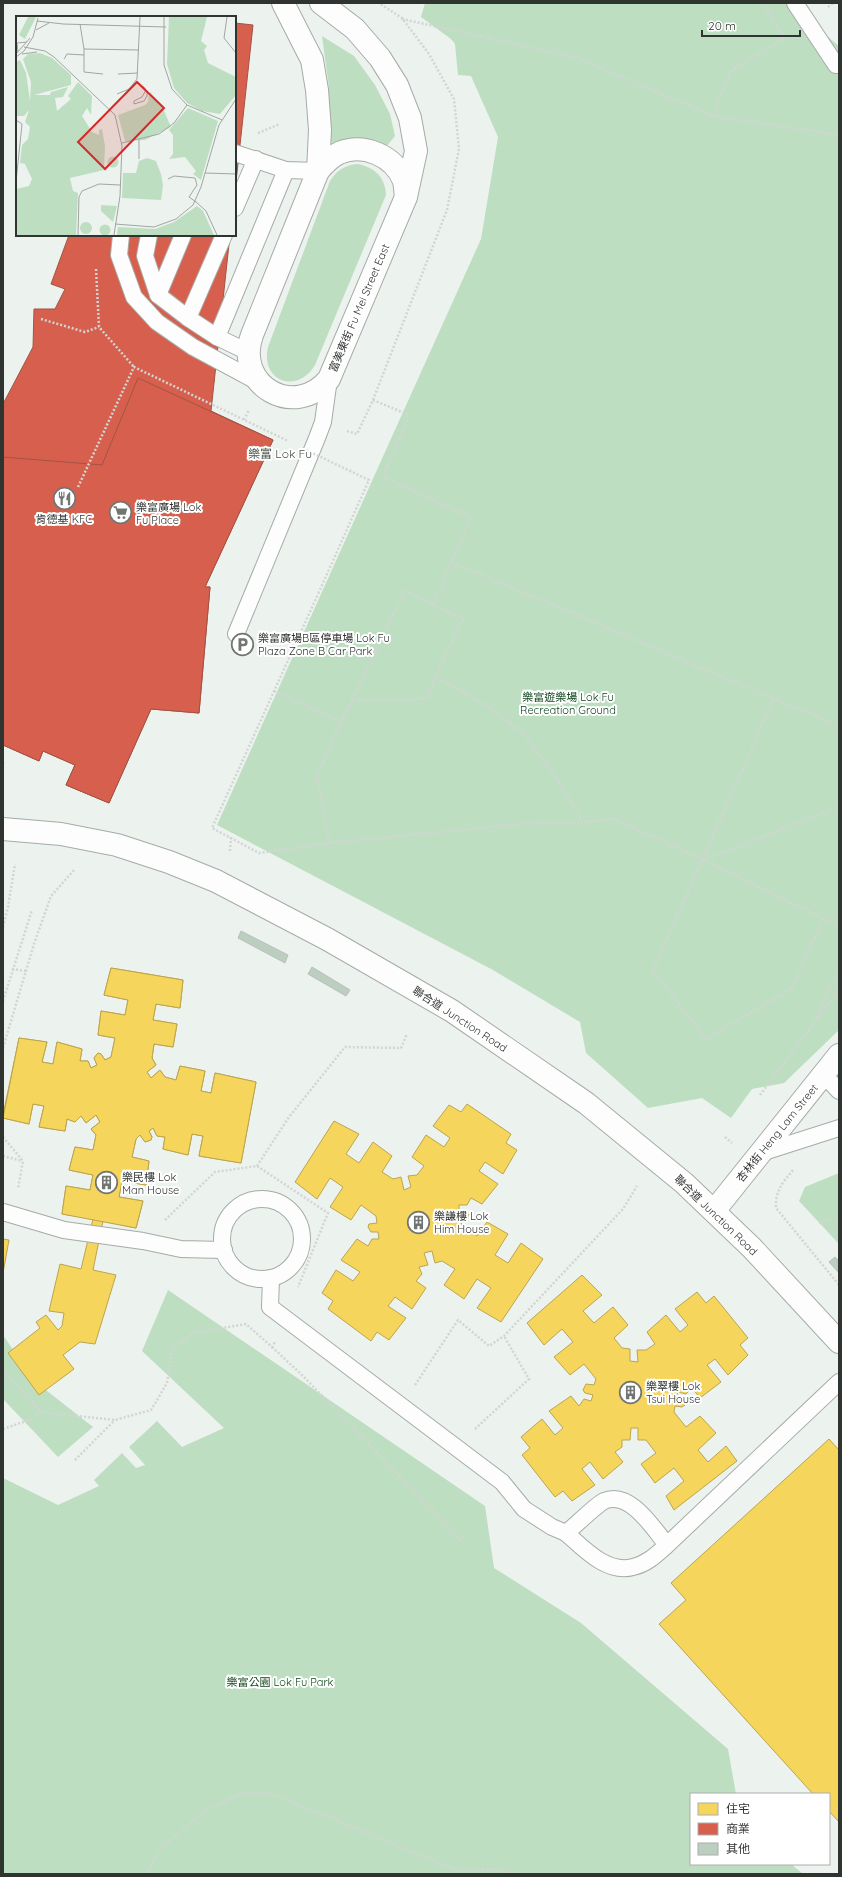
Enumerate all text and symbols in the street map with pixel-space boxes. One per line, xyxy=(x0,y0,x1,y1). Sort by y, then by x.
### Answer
scale bar xyxy=(702,12,800,38)
inset map xyxy=(16,16,236,236)
text: 20 m xyxy=(708,18,736,33)
street label: 富美東街 Fu Mei Street East xyxy=(326,242,392,374)
district label: 樂富 Lok Fu xyxy=(248,446,312,461)
restaurant icon: 肯德基 KFC xyxy=(51,486,77,512)
supermarket icon: 樂富廣場 Lok Fu Place xyxy=(108,500,134,526)
place label: 樂富廣場 Lok Fu Place xyxy=(136,500,201,527)
place label: 肯德基 KFC xyxy=(36,512,92,526)
parking icon: 樂富廣場B區停車場 Lok Fu Plaza Zone B Car Park xyxy=(230,631,256,657)
place label: 樂富廣場B區停車場 Lok Fu Plaza Zone B Car Park xyxy=(258,631,390,658)
park label: 樂富遊樂場 Lok Fu Recreation Ground xyxy=(520,690,616,717)
street label: 聯合道 Junction Road xyxy=(410,983,510,1055)
street label: 杏林街 Heng Lam Street xyxy=(733,1081,821,1185)
building icon: 樂民樓 Lok Man House xyxy=(93,1170,119,1196)
place label: 樂民樓 Lok Man House xyxy=(122,1170,179,1197)
street label: 聯合道 Junction Road xyxy=(672,1172,760,1258)
building icon: 樂謙樓 Lok Him House xyxy=(406,1209,432,1235)
place label: 樂謙樓 Lok Him House xyxy=(434,1209,490,1236)
building icon: 樂翠樓 Lok Tsui House xyxy=(618,1379,644,1405)
place label: 樂翠樓 Lok Tsui House xyxy=(646,1379,700,1406)
park label: 樂富公園 Lok Fu Park xyxy=(227,1675,334,1689)
legend xyxy=(690,1793,830,1865)
text: 住宅 xyxy=(726,1801,750,1816)
text: 商業 xyxy=(726,1821,750,1836)
text: 其他 xyxy=(726,1841,750,1856)

